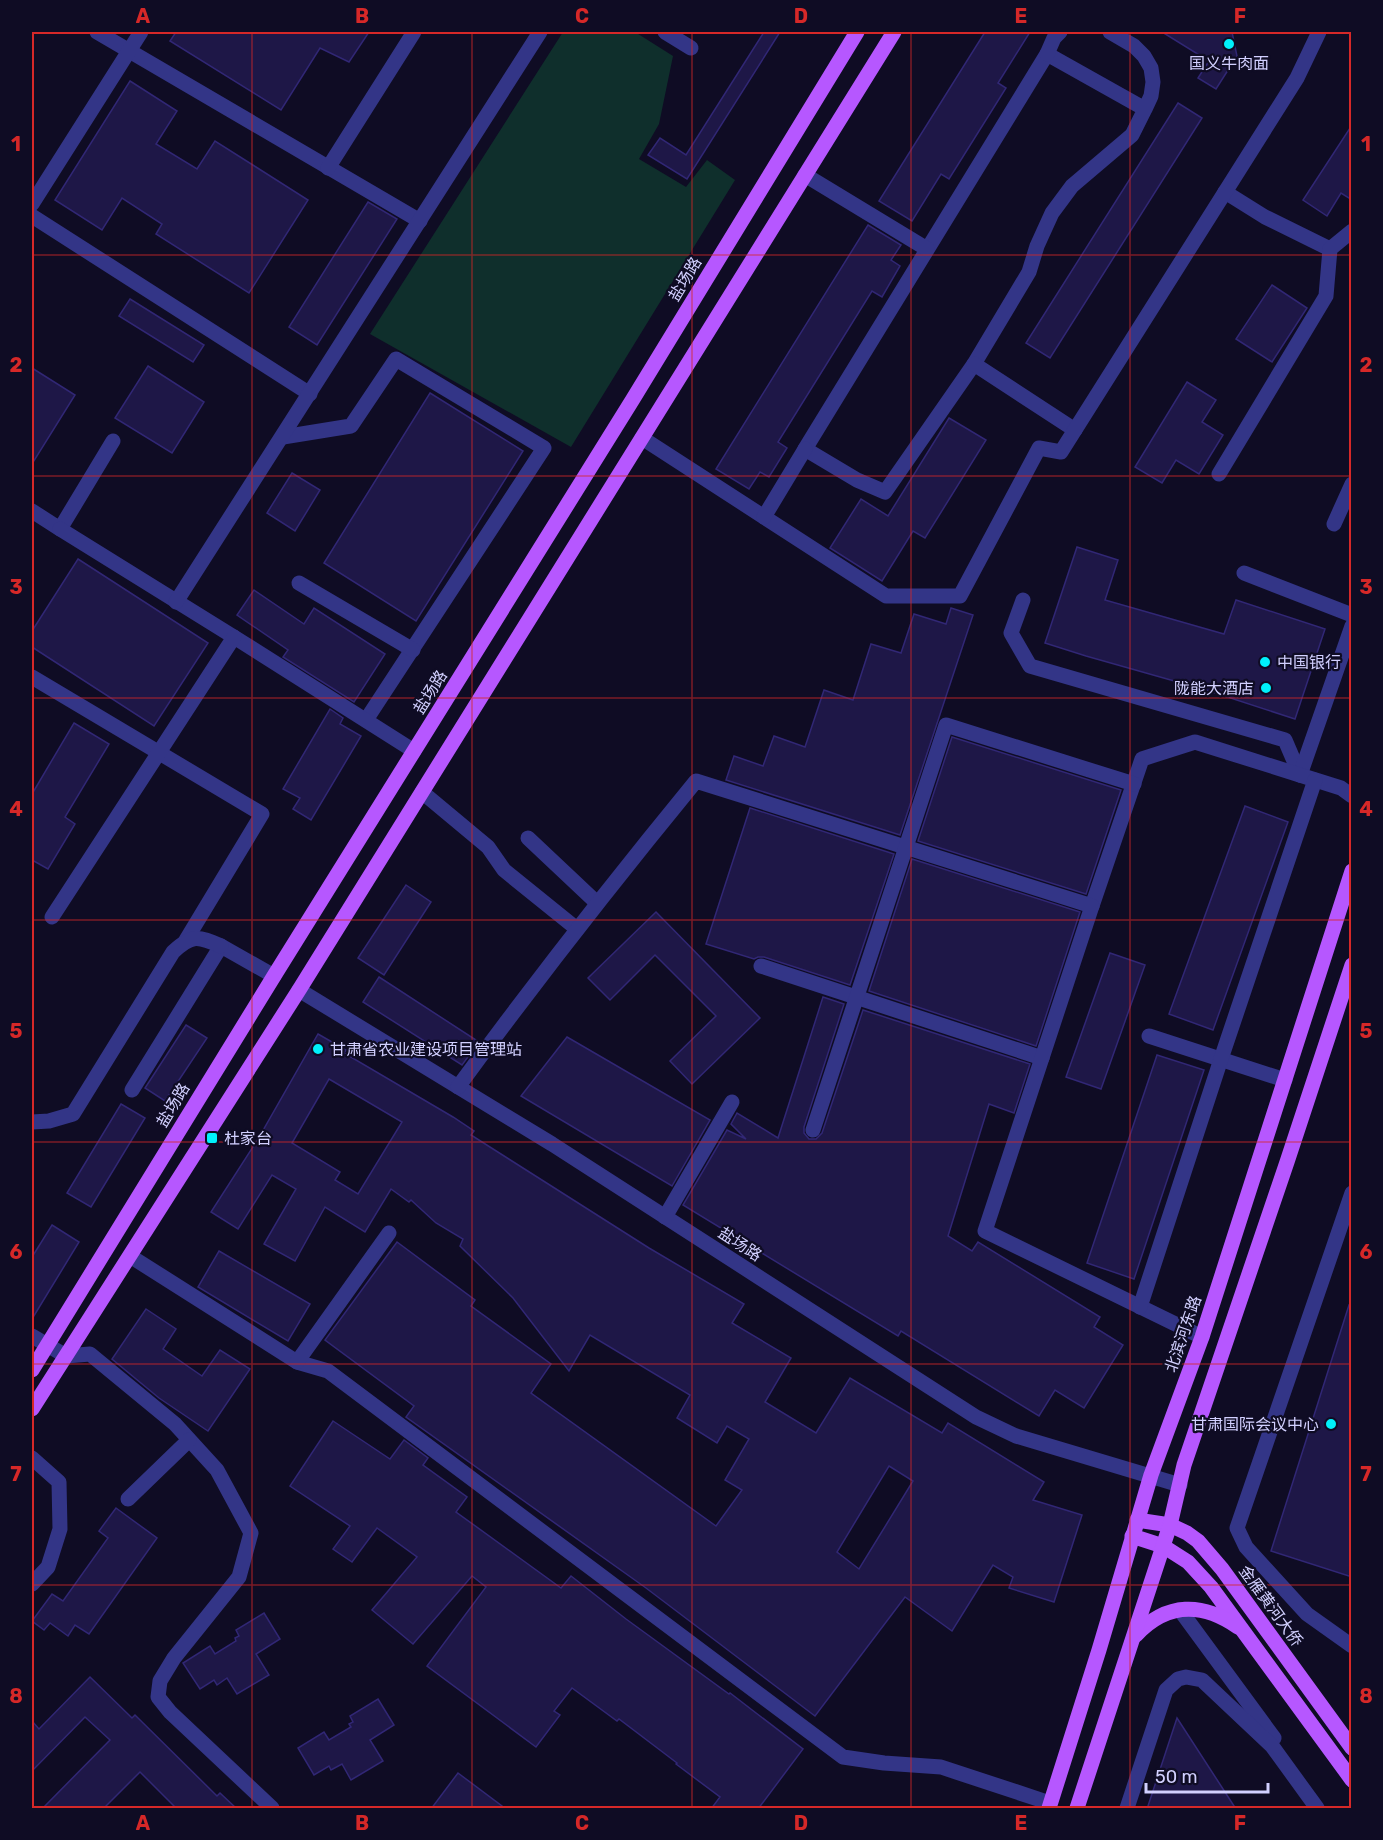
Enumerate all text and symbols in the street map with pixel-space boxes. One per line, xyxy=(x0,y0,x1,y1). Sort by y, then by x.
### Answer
text: A xyxy=(136,4,151,28)
text: B xyxy=(355,4,369,28)
text: C xyxy=(575,4,589,28)
text: D xyxy=(794,4,808,28)
text: E xyxy=(1015,4,1027,28)
text: F xyxy=(1234,4,1246,28)
marker: 国义牛肉面 xyxy=(1222,37,1236,51)
place label: 国义牛肉面 xyxy=(1189,54,1269,73)
text: 1 xyxy=(11,132,21,156)
text: 1 xyxy=(1361,132,1371,156)
street label: 盐场路 xyxy=(664,254,706,304)
text: 2 xyxy=(10,353,23,377)
text: 2 xyxy=(1360,353,1373,377)
text: 3 xyxy=(9,575,23,599)
text: 3 xyxy=(1359,575,1373,599)
place label: 中国银行 xyxy=(1277,653,1341,672)
marker: 中国银行 xyxy=(1258,655,1272,669)
street label: 盐场路 xyxy=(409,667,451,717)
place label: 陇能大酒店 xyxy=(1174,679,1254,698)
marker: 陇能大酒店 xyxy=(1259,681,1273,695)
text: 4 xyxy=(9,797,23,821)
text: 4 xyxy=(1359,797,1373,821)
text: 5 xyxy=(10,1019,23,1043)
text: 5 xyxy=(1360,1019,1373,1043)
place label: 甘肃省农业建设项目管理站 xyxy=(330,1040,522,1059)
marker: 甘肃省农业建设项目管理站 xyxy=(311,1042,325,1056)
street label: 盐场路 xyxy=(152,1080,194,1130)
place label: 杜家台 xyxy=(224,1129,272,1148)
marker: 杜家台 xyxy=(205,1131,219,1145)
street label: 盐场路 xyxy=(715,1223,765,1265)
text: 6 xyxy=(9,1240,23,1264)
text: 6 xyxy=(1359,1240,1373,1264)
street label: 北滨河东路 xyxy=(1161,1293,1205,1375)
place label: 甘肃国际会议中心 xyxy=(1191,1415,1319,1434)
marker: 甘肃国际会议中心 xyxy=(1324,1417,1338,1431)
text: 7 xyxy=(10,1462,22,1486)
text: 7 xyxy=(1360,1462,1372,1486)
street label: 金雁黄河大侨 xyxy=(1235,1562,1307,1650)
text: 8 xyxy=(9,1684,23,1708)
text: 8 xyxy=(1359,1684,1373,1708)
scale bar xyxy=(1146,1756,1268,1794)
text: 50 m xyxy=(1155,1766,1198,1788)
text: A xyxy=(136,1811,151,1835)
text: B xyxy=(355,1811,369,1835)
text: C xyxy=(575,1811,589,1835)
text: D xyxy=(794,1811,808,1835)
text: E xyxy=(1015,1811,1027,1835)
text: F xyxy=(1234,1811,1246,1835)

